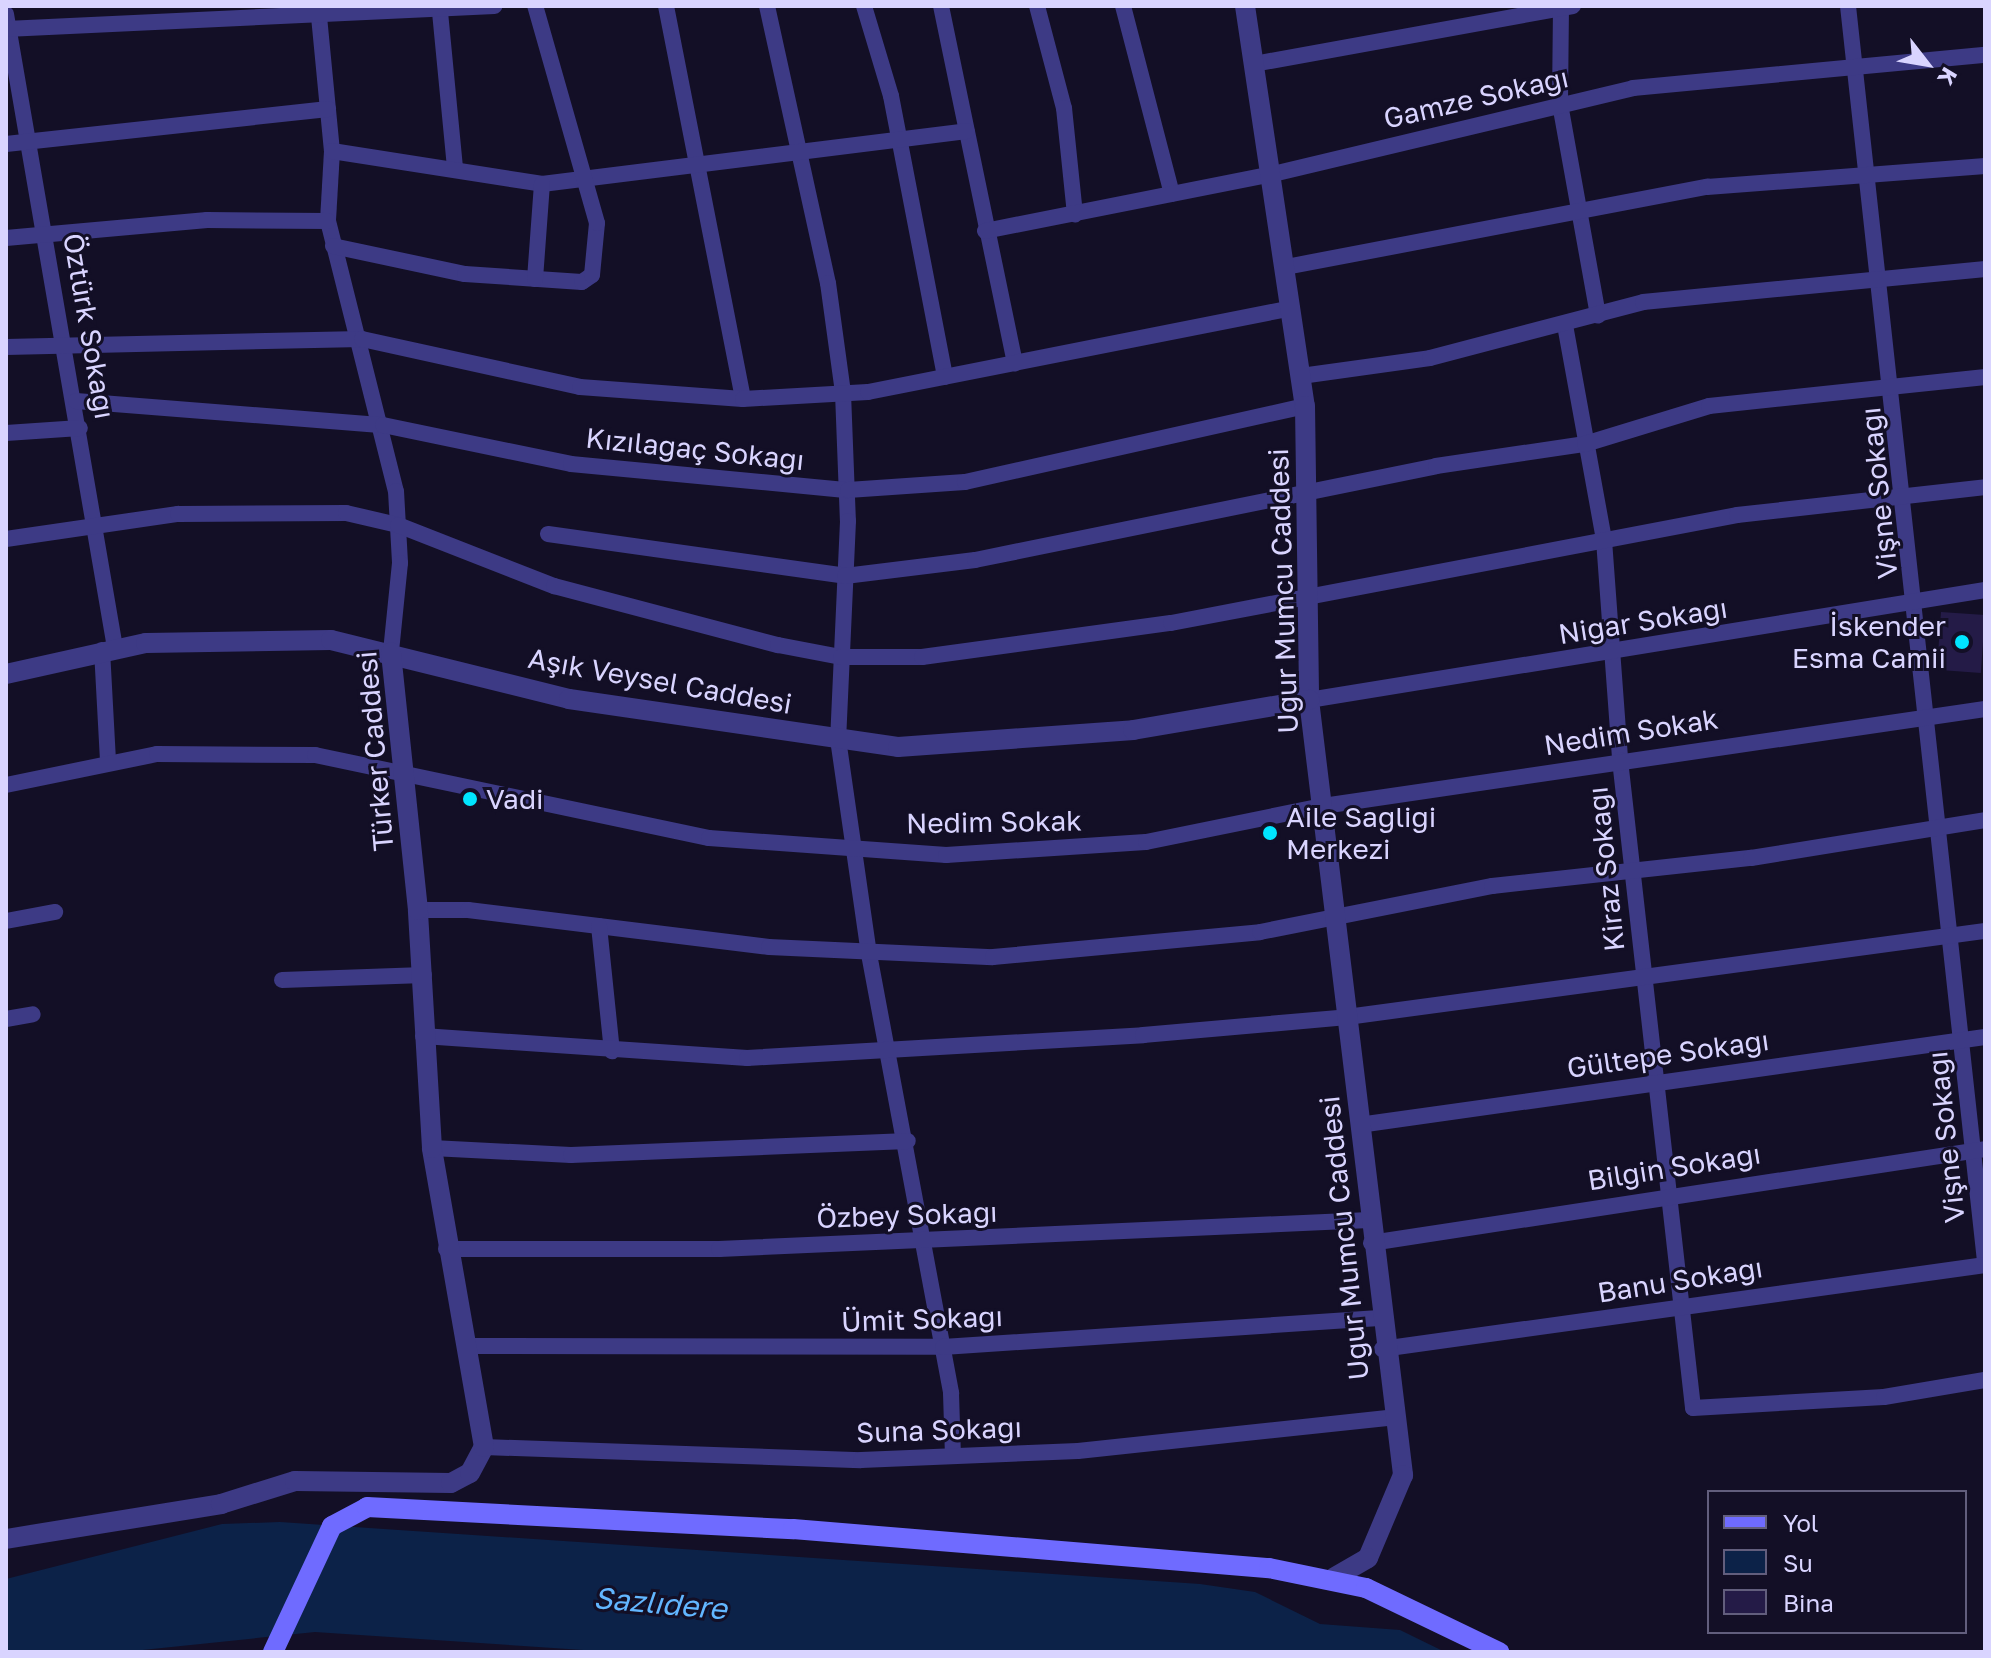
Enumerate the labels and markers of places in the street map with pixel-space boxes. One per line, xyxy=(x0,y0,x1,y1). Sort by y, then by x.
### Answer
place label: İskender Esma Camii xyxy=(1792,609,1946,675)
marker: İskender Esma Camii xyxy=(1953,633,1971,651)
place label: Vadi xyxy=(486,782,544,816)
marker: Vadi xyxy=(461,790,479,808)
place label: Aile Sağliği Merkezi xyxy=(1286,800,1436,866)
marker: Aile Sağliği Merkezi xyxy=(1261,824,1279,842)

